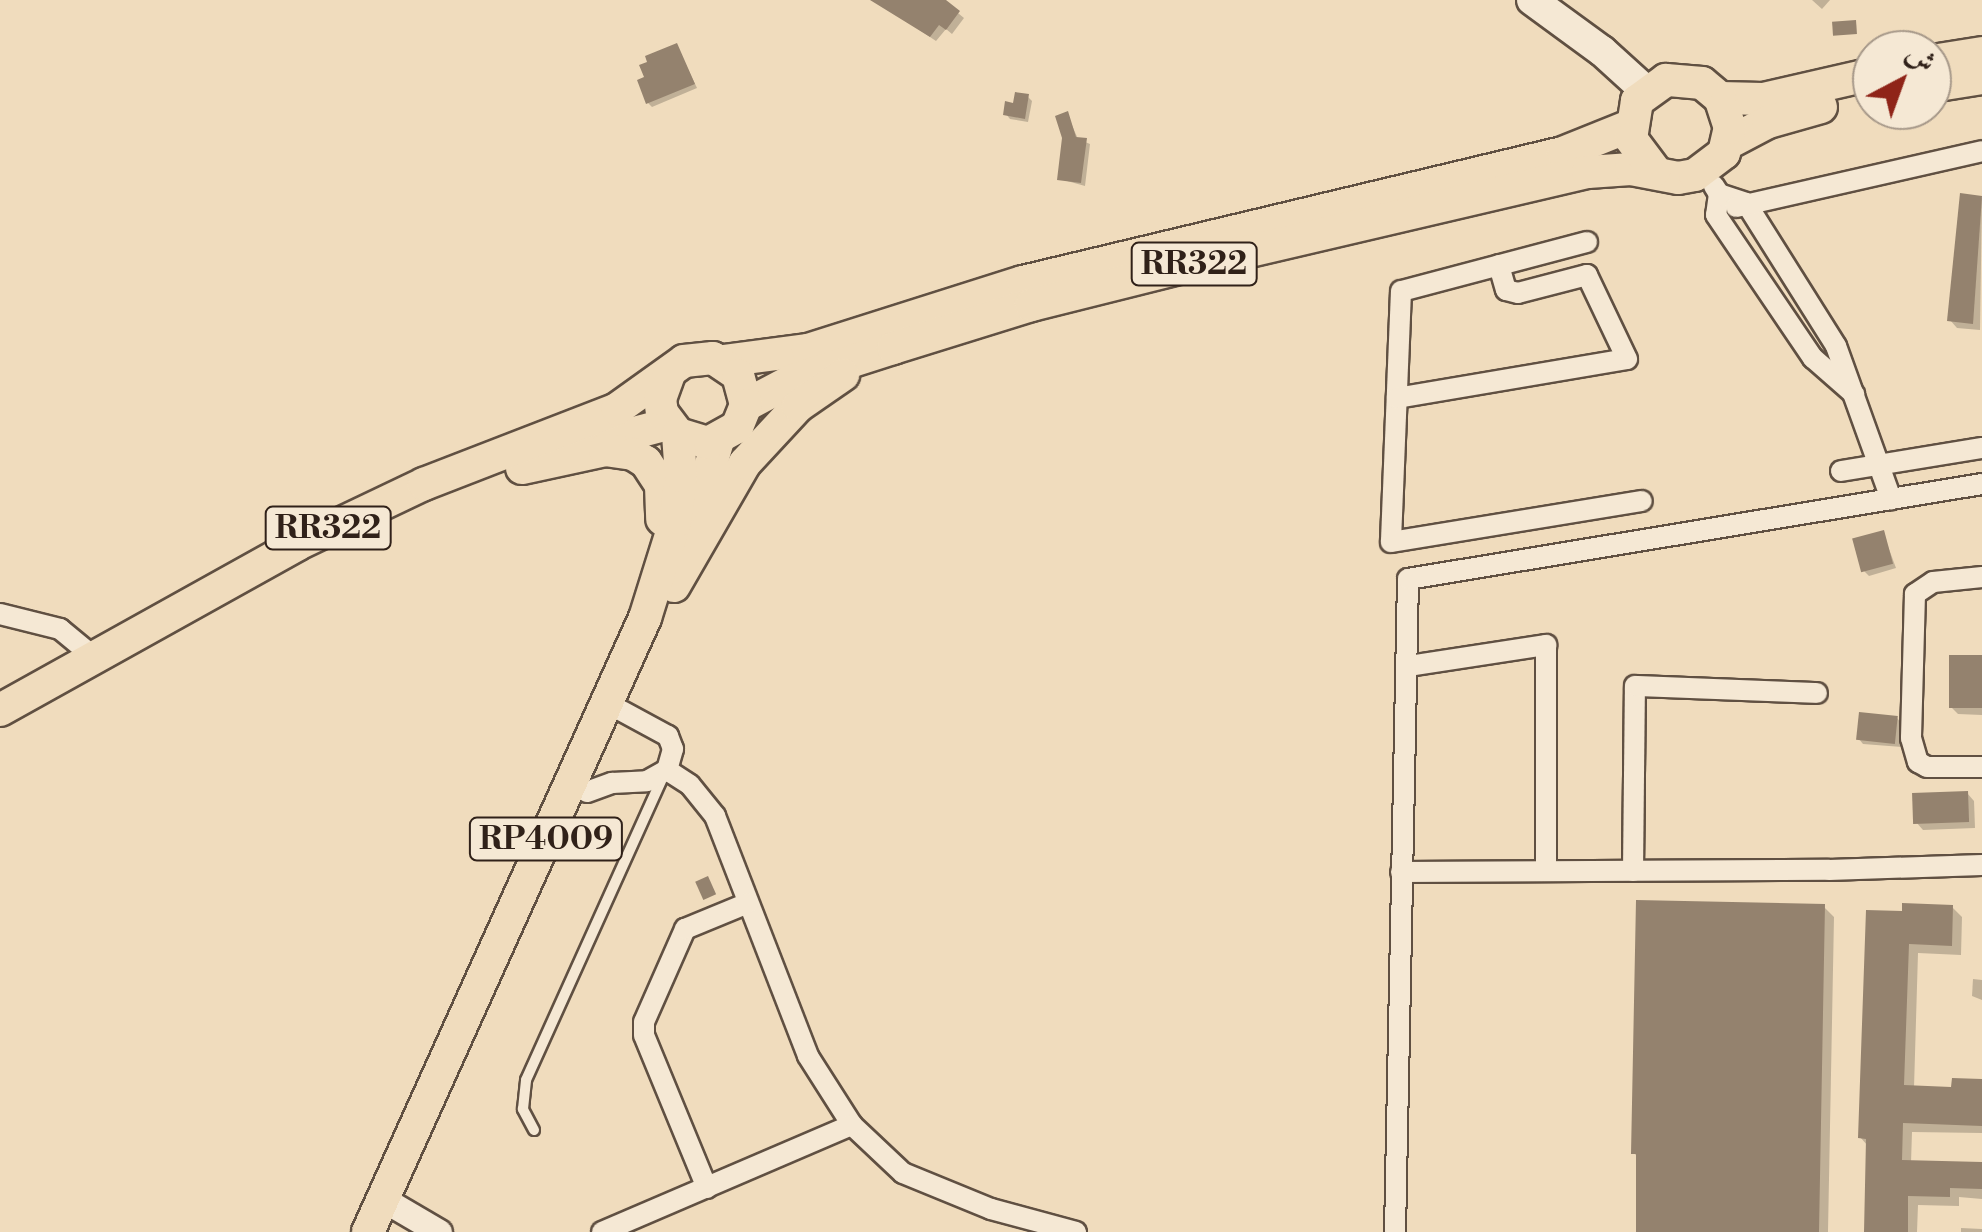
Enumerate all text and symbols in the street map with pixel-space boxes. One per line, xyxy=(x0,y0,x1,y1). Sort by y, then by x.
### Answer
north arrow xyxy=(1852,30,1952,130)
text: ش xyxy=(1899,36,1943,81)
road number: RR322 xyxy=(1129,237,1259,291)
road number: RR322 xyxy=(263,501,393,555)
road number: RP4009 xyxy=(468,812,624,866)

